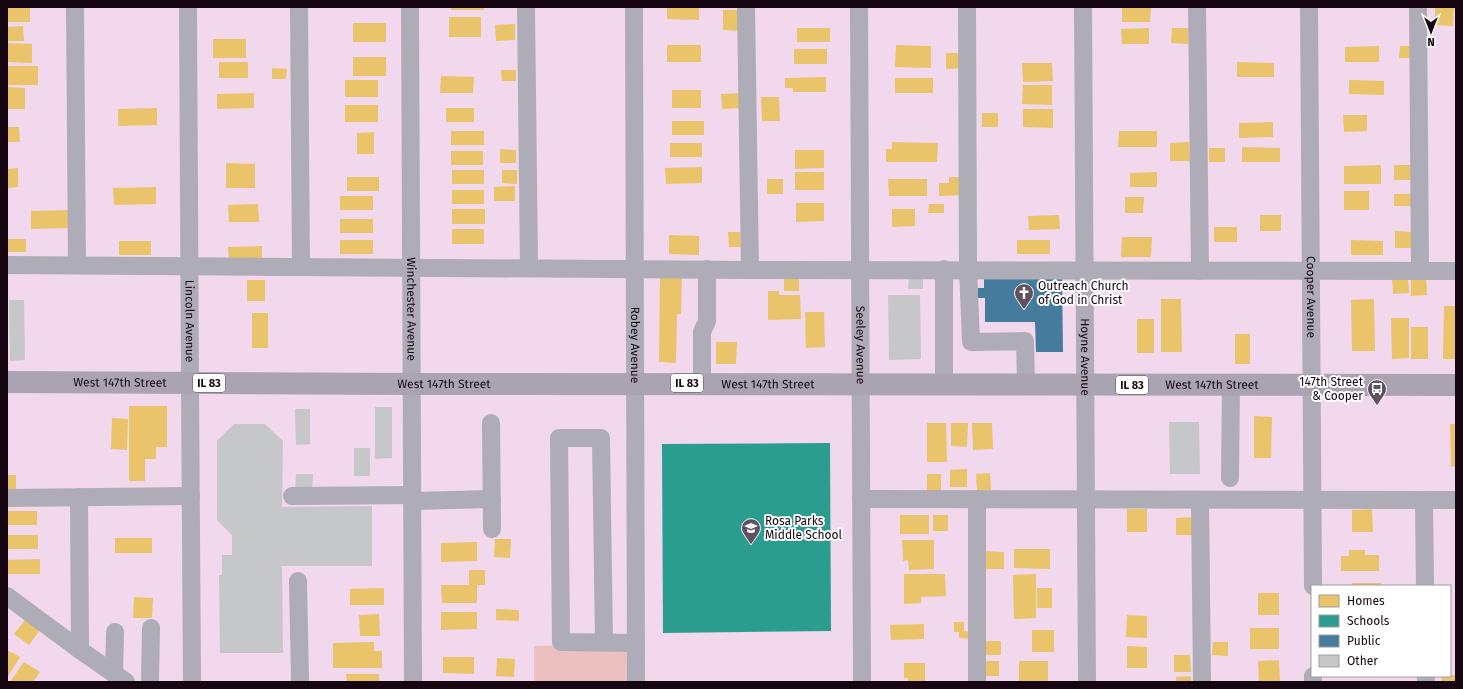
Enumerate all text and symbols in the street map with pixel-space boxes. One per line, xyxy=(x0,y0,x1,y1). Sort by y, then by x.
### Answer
north arrow xyxy=(1411,12,1451,52)
text: N xyxy=(1427,35,1435,48)
street label: Cooper Avenue xyxy=(1304,256,1318,338)
street label: Winchester Avenue xyxy=(404,257,419,361)
place label: Outreach Church of God in Christ xyxy=(1038,279,1128,307)
street label: Lincoln Avenue xyxy=(182,280,197,362)
church icon: Outreach Church of God in Christ xyxy=(1013,282,1035,310)
street label: Seeley Avenue xyxy=(853,306,868,384)
street label: Robey Avenue xyxy=(628,307,642,383)
street label: Hoyne Avenue xyxy=(1078,318,1092,396)
road number: IL 83 xyxy=(193,374,225,392)
road number: IL 83 xyxy=(671,374,703,392)
street label: West 147th Street xyxy=(73,375,167,390)
place label: 147th Street & Cooper xyxy=(1299,375,1364,403)
road number: IL 83 xyxy=(1116,376,1148,394)
street label: West 147th Street xyxy=(397,377,491,391)
street label: West 147th Street xyxy=(721,377,815,391)
street label: West 147th Street xyxy=(1165,378,1259,392)
bus stop icon: 147th Street & Cooper xyxy=(1366,378,1388,406)
place label: Rosa Parks Middle School xyxy=(765,514,843,542)
school or university icon: Rosa Parks Middle School xyxy=(740,517,762,545)
legend xyxy=(1311,585,1451,677)
text: Homes xyxy=(1347,594,1385,608)
text: Schools xyxy=(1347,614,1390,628)
text: Public xyxy=(1347,634,1381,648)
text: Other xyxy=(1347,654,1378,668)

